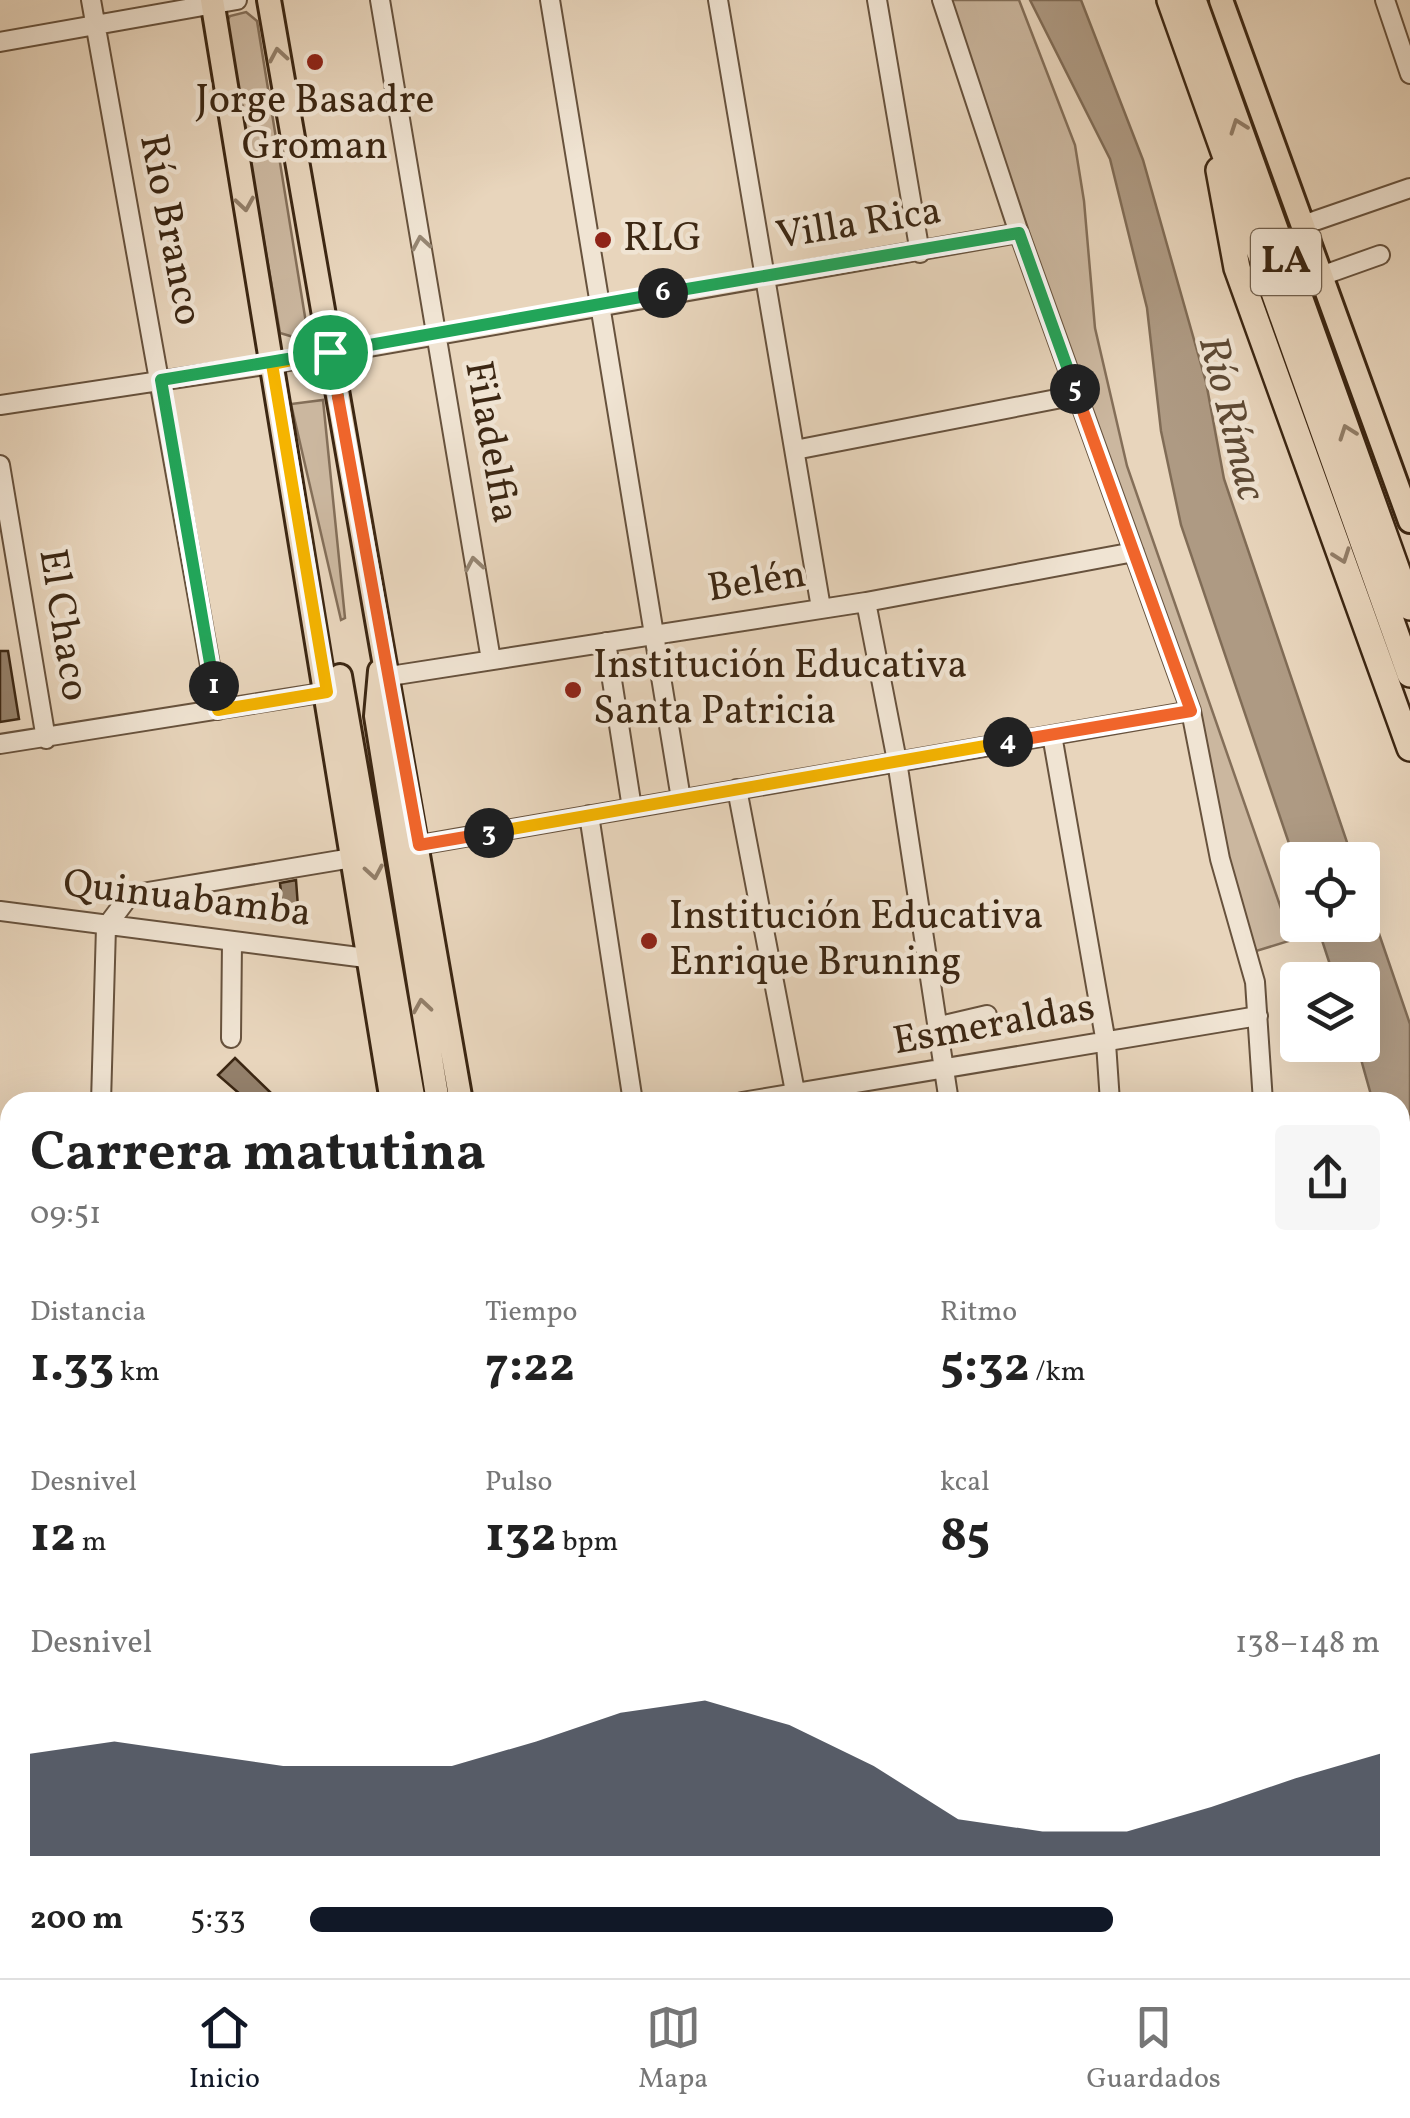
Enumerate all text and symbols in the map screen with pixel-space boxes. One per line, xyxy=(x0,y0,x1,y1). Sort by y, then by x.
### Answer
one-way arrow xyxy=(268,47,289,63)
marker: Jorge Basadre Groman xyxy=(304,51,326,73)
place label: Jorge Basadre Groman xyxy=(196,74,434,176)
one-way arrow xyxy=(1229,118,1250,135)
street label: Río Branco xyxy=(123,130,215,330)
street label: Villa Rica xyxy=(772,184,946,266)
one-way arrow xyxy=(234,196,255,212)
place label: RLG xyxy=(623,212,702,268)
marker: RLG xyxy=(592,229,614,251)
road number: LA xyxy=(1251,229,1321,295)
one-way arrow xyxy=(411,235,432,251)
pin: 6 xyxy=(638,268,688,318)
text: 6 xyxy=(655,273,671,312)
pin xyxy=(288,310,373,395)
icon: arrive xyxy=(303,325,358,380)
water label: Río Rímac xyxy=(1181,330,1279,508)
street label: Filadelfia xyxy=(448,357,532,527)
pin: 5 xyxy=(1050,364,1100,414)
text: 5 xyxy=(1068,369,1082,408)
one-way arrow xyxy=(1338,424,1359,441)
street label: El Chaco xyxy=(22,545,102,705)
one-way arrow xyxy=(1330,547,1351,564)
street label: Belén xyxy=(704,548,810,618)
one-way arrow xyxy=(465,555,486,572)
place label: Institución Educativa Santa Patricia xyxy=(593,639,967,741)
pin: 1 xyxy=(189,661,239,711)
text: 1 xyxy=(208,666,220,705)
marker: Institución Educativa Santa Patricia xyxy=(562,679,584,701)
pin: 4 xyxy=(983,717,1033,767)
text: 4 xyxy=(1000,722,1016,761)
pin: 3 xyxy=(464,808,514,858)
text: 3 xyxy=(482,813,496,852)
map controls xyxy=(1280,842,1380,1062)
button: locate xyxy=(1280,842,1380,942)
street label: Quinuabamba xyxy=(60,857,314,943)
one-way arrow xyxy=(363,864,384,880)
place label: Institución Educativa Enrique Bruning xyxy=(669,890,1043,992)
marker: Institución Educativa Enrique Bruning xyxy=(638,930,660,952)
button: layers xyxy=(1280,962,1380,1062)
street label: Esmeraldas xyxy=(889,981,1099,1071)
one-way arrow xyxy=(413,998,434,1015)
text: Carrera matutina xyxy=(30,1117,486,1193)
button: share xyxy=(1275,1125,1380,1230)
text: 09:51 xyxy=(30,1193,102,1237)
text: Distancia xyxy=(30,1293,146,1332)
text: Tiempo xyxy=(485,1293,577,1332)
text: Ritmo xyxy=(940,1293,1017,1332)
text: 1.33 xyxy=(30,1332,114,1402)
text: 7:22 xyxy=(485,1332,575,1402)
text: 5:32 xyxy=(940,1332,1030,1402)
text: km xyxy=(114,1353,160,1392)
text: /km xyxy=(1030,1353,1086,1392)
text: Desnivel xyxy=(30,1463,137,1502)
text: Pulso xyxy=(485,1463,552,1502)
text: kcal xyxy=(940,1463,990,1502)
text: 12 xyxy=(30,1502,76,1572)
text: 132 xyxy=(485,1502,557,1572)
text: 85 xyxy=(940,1502,990,1572)
text: m xyxy=(76,1523,107,1562)
text: bpm xyxy=(557,1523,618,1562)
text: Desnivel xyxy=(30,1622,152,1666)
text: 138–148 m xyxy=(1235,1622,1380,1666)
text: 200 m xyxy=(30,1898,124,1942)
text: 5:33 xyxy=(190,1898,246,1942)
tab: Inicio xyxy=(189,2000,260,2099)
tab: Mapa xyxy=(638,2000,708,2099)
tab: Guardados xyxy=(1087,2000,1221,2099)

